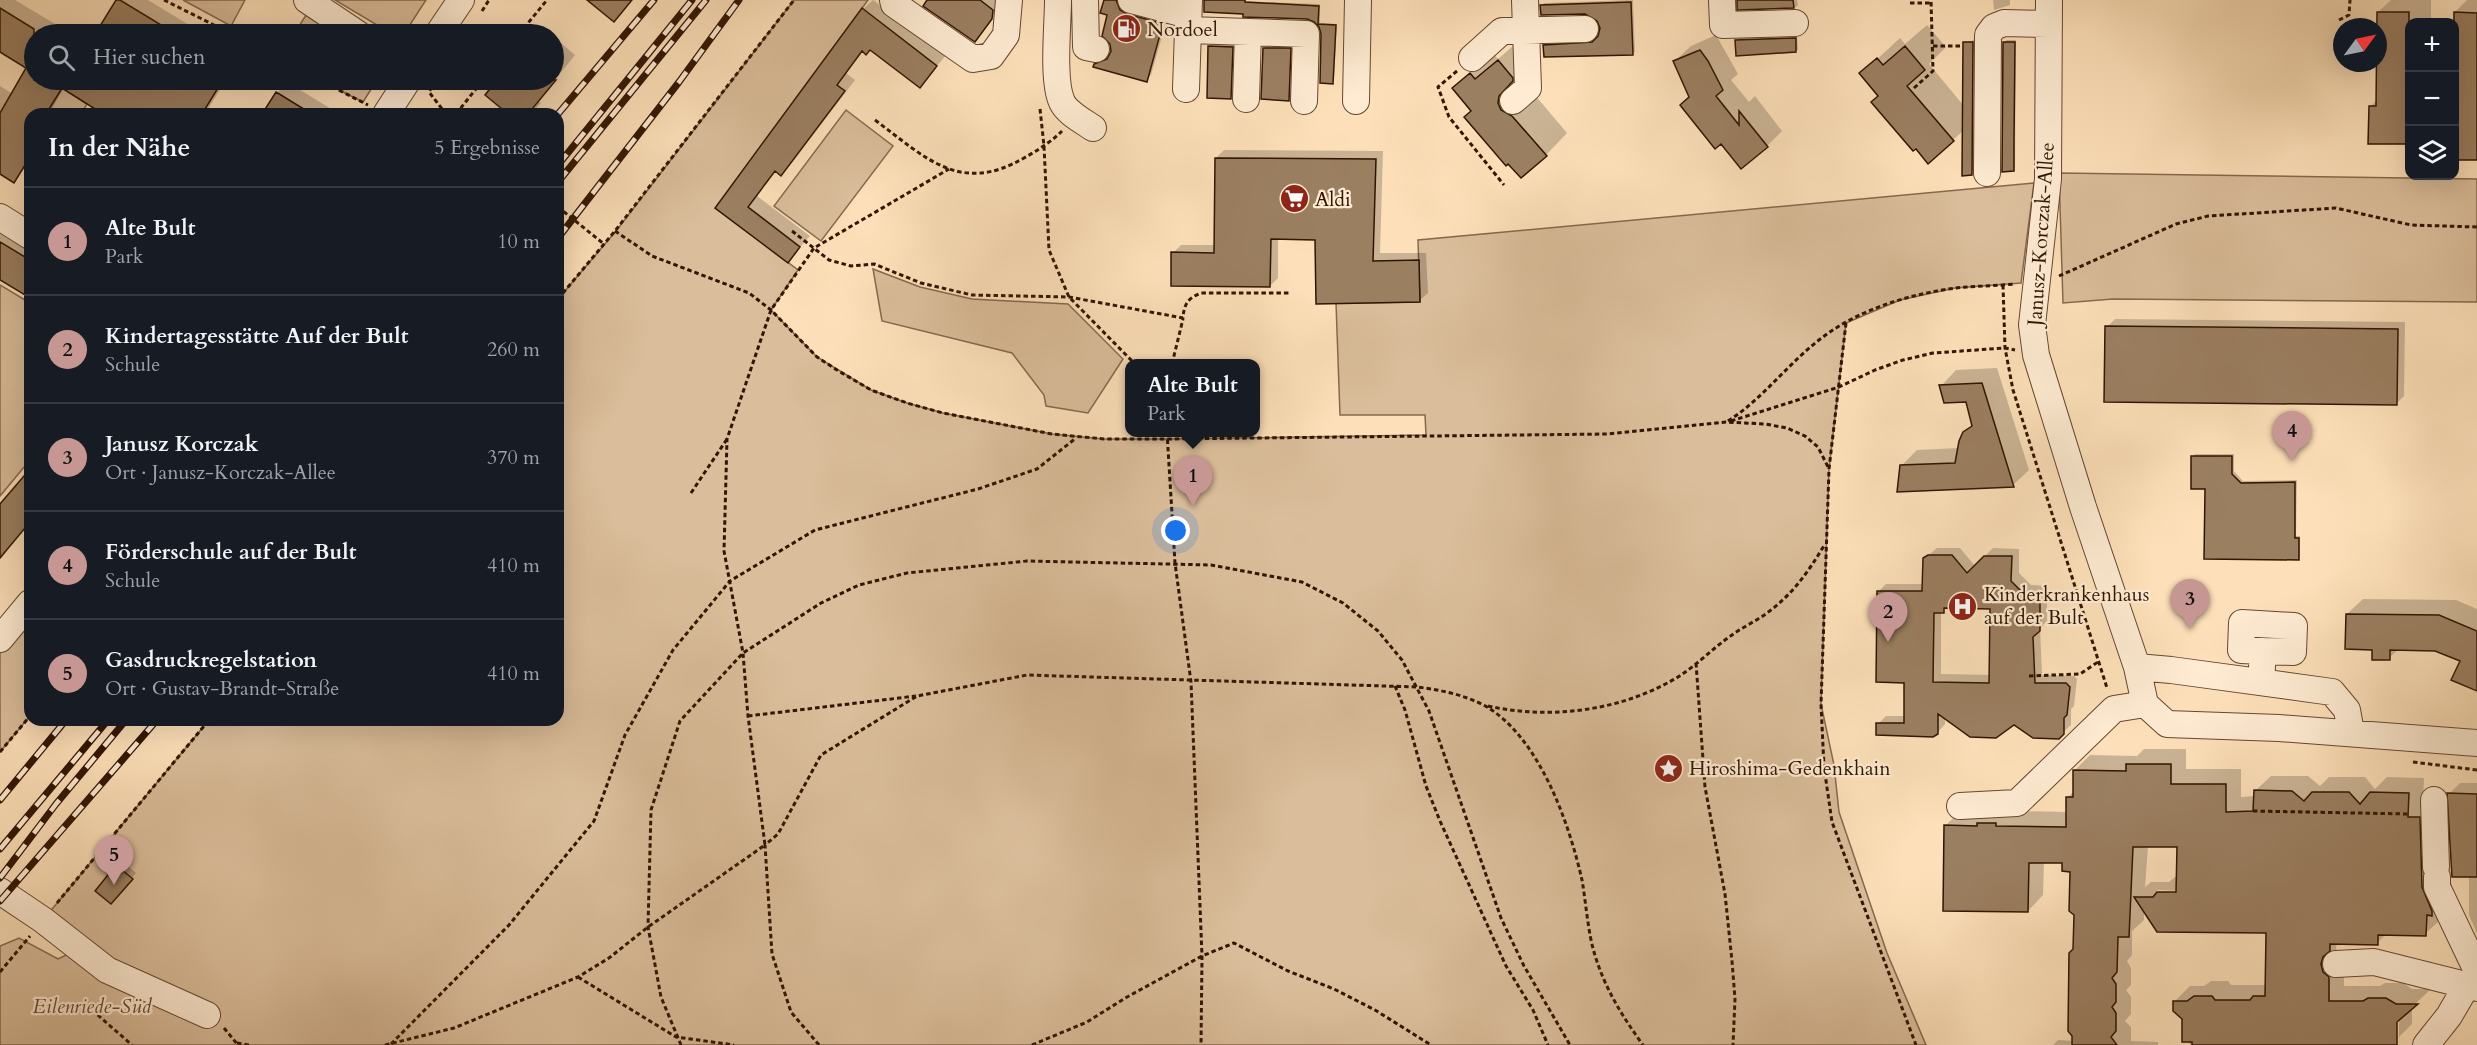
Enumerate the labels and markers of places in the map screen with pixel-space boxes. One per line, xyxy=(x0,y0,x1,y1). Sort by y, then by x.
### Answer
fuel station icon: Nordoel xyxy=(1110,13,1142,45)
place label: Nordoel xyxy=(1147,16,1218,43)
supermarket icon: Aldi xyxy=(1278,183,1310,215)
place label: Aldi xyxy=(1315,186,1351,213)
pin: 4 xyxy=(2272,412,2312,461)
pin: 1 xyxy=(1174,456,1212,506)
pin: 3 xyxy=(2170,580,2210,629)
place label: Kinderkrankenhaus auf der Bult xyxy=(1984,581,2149,631)
hospital icon: Kinderkrankenhaus auf der Bult xyxy=(1947,590,1979,622)
pin: 2 xyxy=(1868,592,1908,642)
place icon: Hiroshima-Gedenkhain xyxy=(1652,752,1684,784)
place label: Hiroshima-Gedenkhain xyxy=(1689,755,1891,782)
pin: 5 xyxy=(94,836,134,885)

